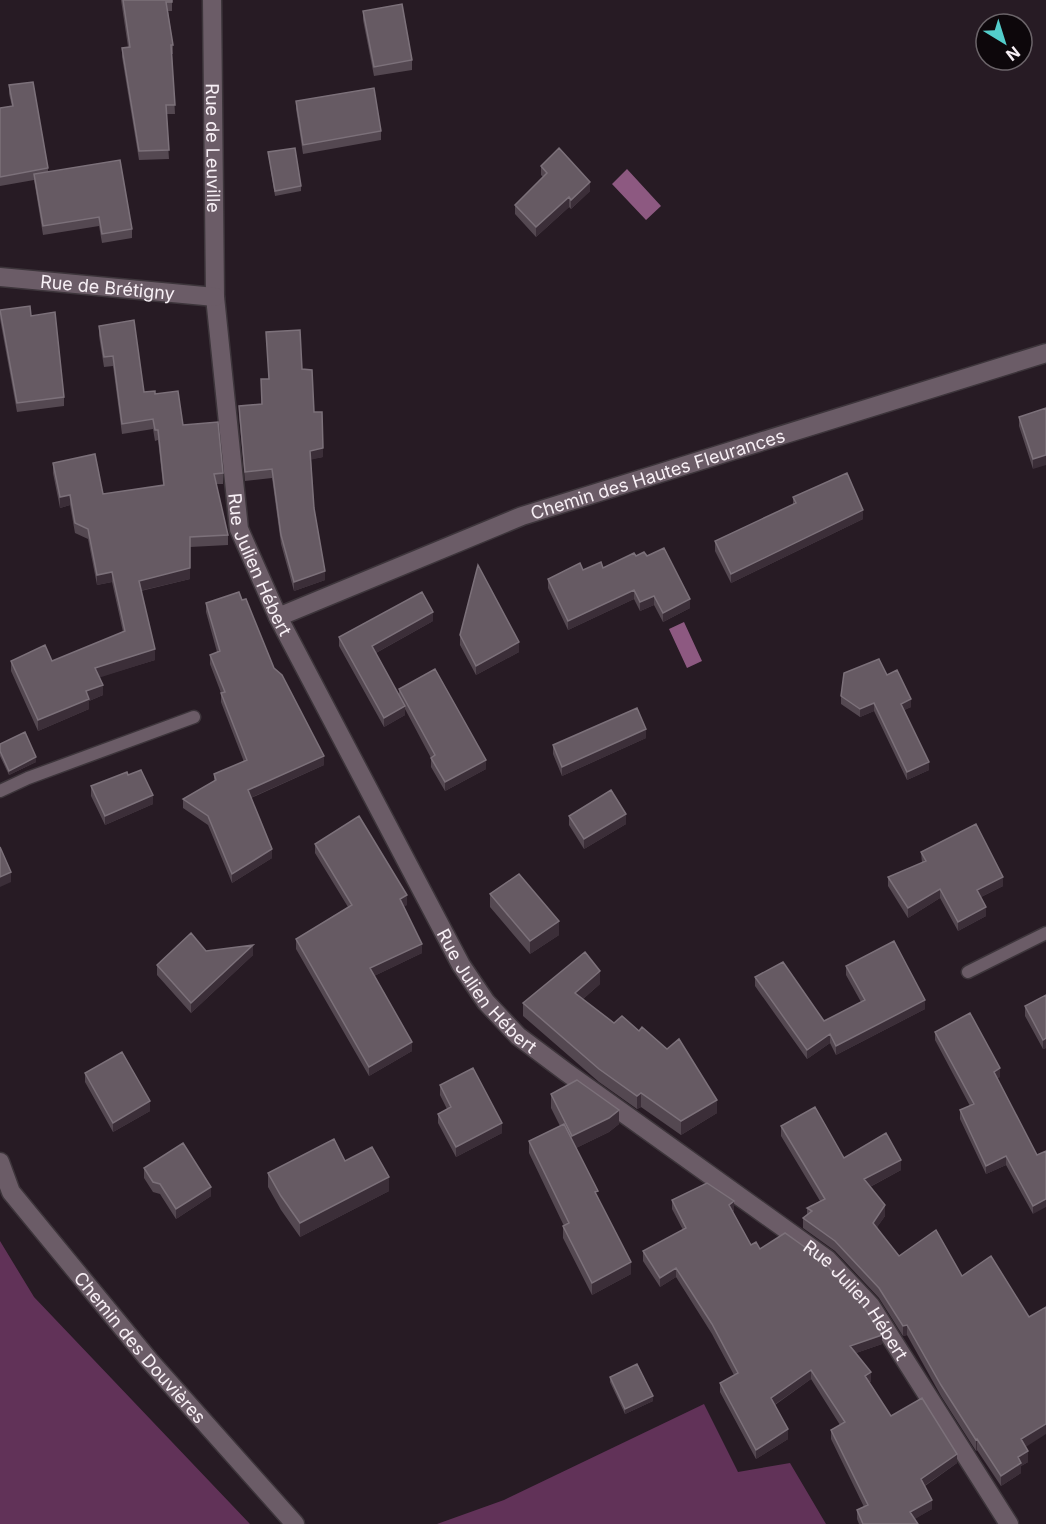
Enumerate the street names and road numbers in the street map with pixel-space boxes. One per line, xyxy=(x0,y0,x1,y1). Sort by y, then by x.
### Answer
street label: Rue de Leuville xyxy=(202,83,225,213)
street label: Rue de Brétigny xyxy=(39,270,176,304)
street label: Chemin des Hautes Fleurances xyxy=(528,424,787,523)
street label: Rue Julien Hébert xyxy=(225,492,296,639)
street label: Rue Julien Hébert xyxy=(433,925,541,1057)
street label: Rue Julien Hébert xyxy=(800,1235,913,1364)
street label: Chemin des Douvières xyxy=(70,1267,211,1427)

